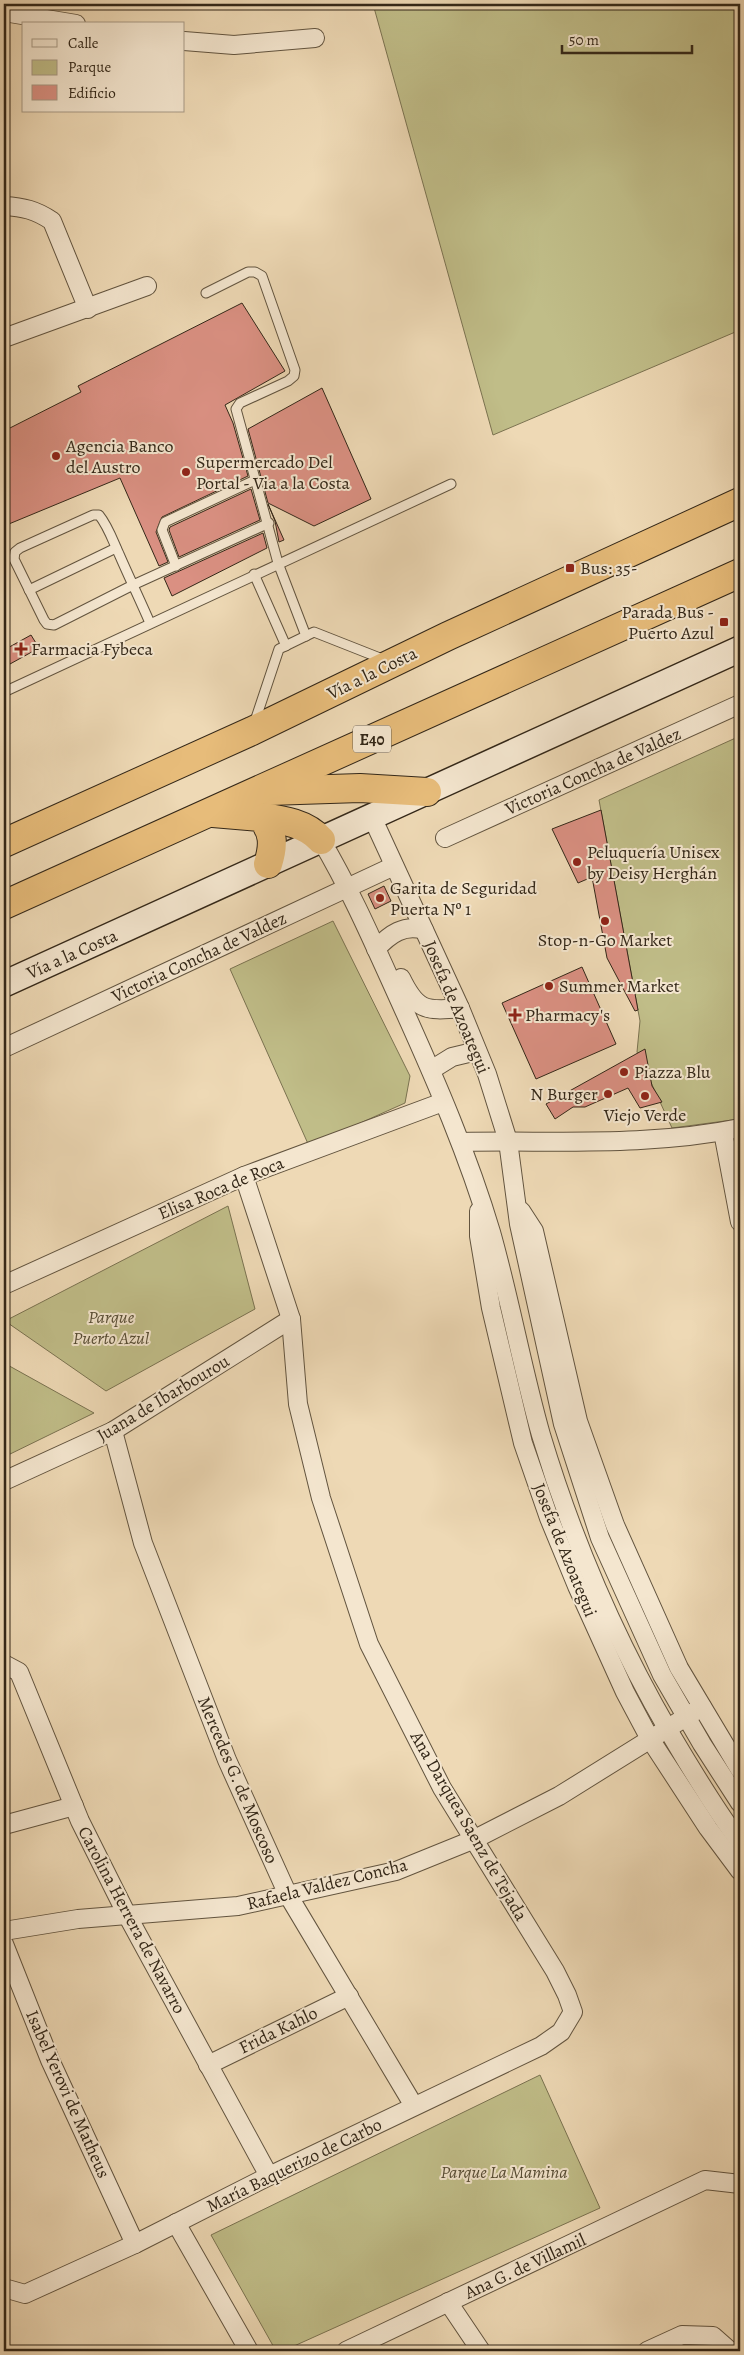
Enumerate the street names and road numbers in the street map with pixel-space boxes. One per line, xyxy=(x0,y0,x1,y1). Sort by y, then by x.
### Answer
street label: Vía a la Costa xyxy=(322,641,421,705)
street label: Victoria Concha de Valdez xyxy=(500,721,685,821)
road number: E40 xyxy=(353,726,391,752)
street label: Victoria Concha de Valdez xyxy=(107,906,290,1009)
street label: Vía a la Costa xyxy=(22,923,122,985)
street label: Josefa de Azoategui xyxy=(418,937,496,1077)
street label: Elisa Roca de Roca xyxy=(154,1150,288,1225)
street label: Juana de Ibarbourou xyxy=(92,1349,234,1447)
street label: Josefa de Azoategui xyxy=(527,1480,603,1620)
street label: Mercedes G. de Moscoso xyxy=(192,1693,284,1867)
street label: Ana Darquea Saenz de Tejada xyxy=(404,1726,533,1926)
street label: Carolina Herrera de Navarro xyxy=(72,1822,192,2018)
street label: Rafaela Valdez Concha xyxy=(244,1852,410,1916)
street label: Frida Kahlo xyxy=(235,2001,321,2059)
street label: Isabel Yerovi de Matheus xyxy=(20,2006,116,2182)
street label: María Baquerizo de Carbo xyxy=(202,2112,386,2218)
street label: Ana G. de Villamil xyxy=(460,2227,590,2305)

